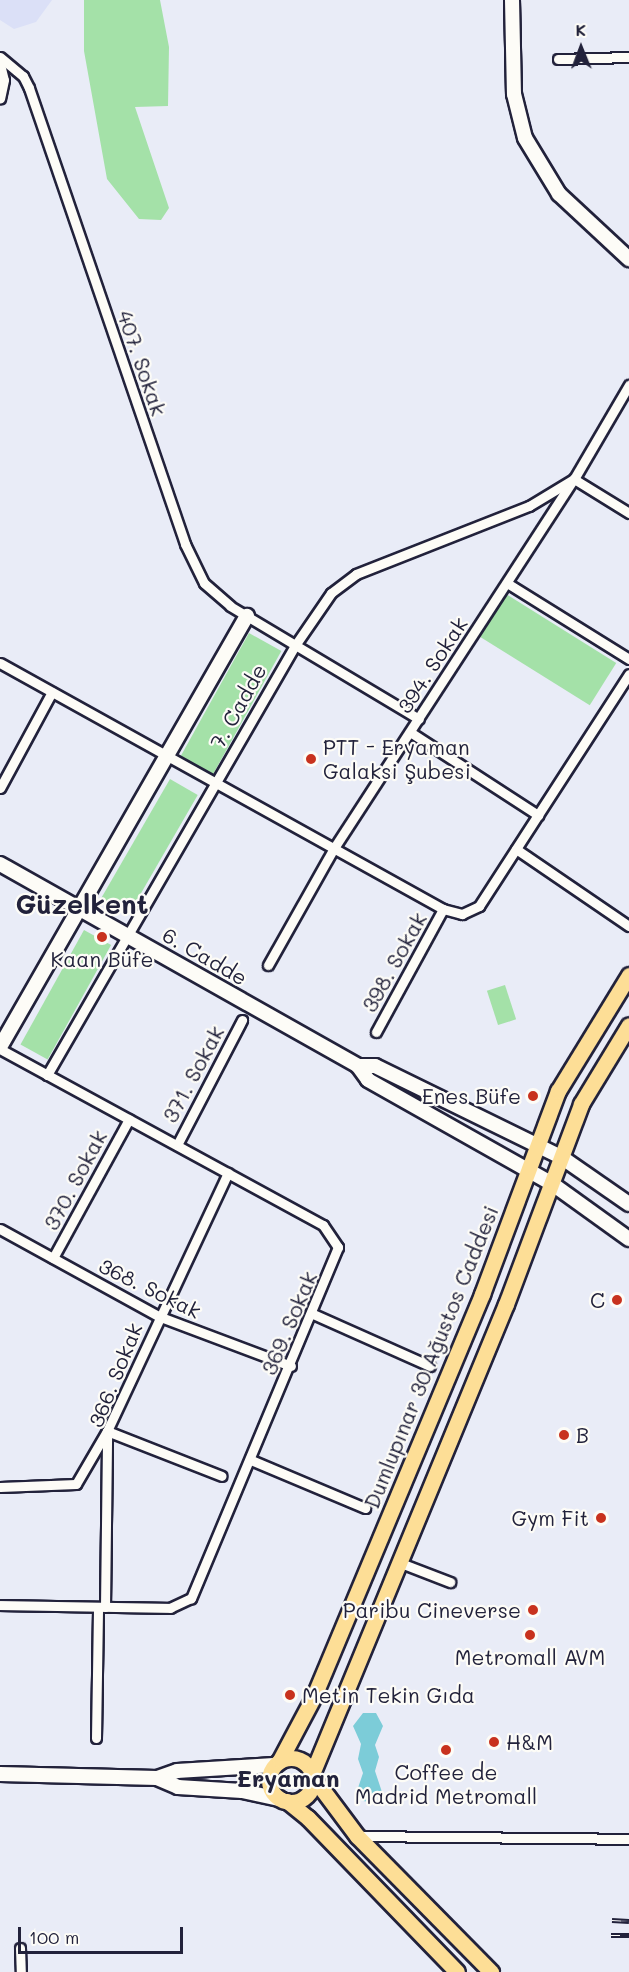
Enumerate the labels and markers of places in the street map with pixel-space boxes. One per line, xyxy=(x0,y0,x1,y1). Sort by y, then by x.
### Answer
place label: PTT - Eryaman Galaksi Şubesi xyxy=(323,734,471,784)
marker: PTT - Eryaman Galaksi Şubesi xyxy=(304,752,318,766)
marker: Kaan Büfe xyxy=(95,930,109,944)
place label: Kaan Büfe xyxy=(51,946,153,972)
place label: Enes Büfe xyxy=(422,1083,521,1109)
marker: Enes Büfe xyxy=(526,1089,540,1103)
place label: C xyxy=(590,1287,605,1313)
marker: C xyxy=(610,1293,624,1307)
place label: B xyxy=(576,1422,589,1448)
marker: B xyxy=(557,1428,571,1442)
place label: Gym Fit xyxy=(512,1505,589,1531)
marker: Gym Fit xyxy=(594,1511,608,1525)
place label: Paribu Cineverse xyxy=(343,1597,521,1623)
marker: Paribu Cineverse xyxy=(526,1603,540,1617)
marker: Metromall AVM xyxy=(523,1628,537,1642)
place label: Metromall AVM xyxy=(455,1644,605,1670)
place label: Metin Tekin Gıda xyxy=(302,1682,475,1708)
marker: Metin Tekin Gıda xyxy=(283,1688,297,1702)
place label: H&M xyxy=(506,1729,553,1755)
marker: H&M xyxy=(487,1735,501,1749)
marker: Coffee de Madrid Metromall xyxy=(439,1743,453,1757)
place label: Coffee de Madrid Metromall xyxy=(355,1759,537,1809)

